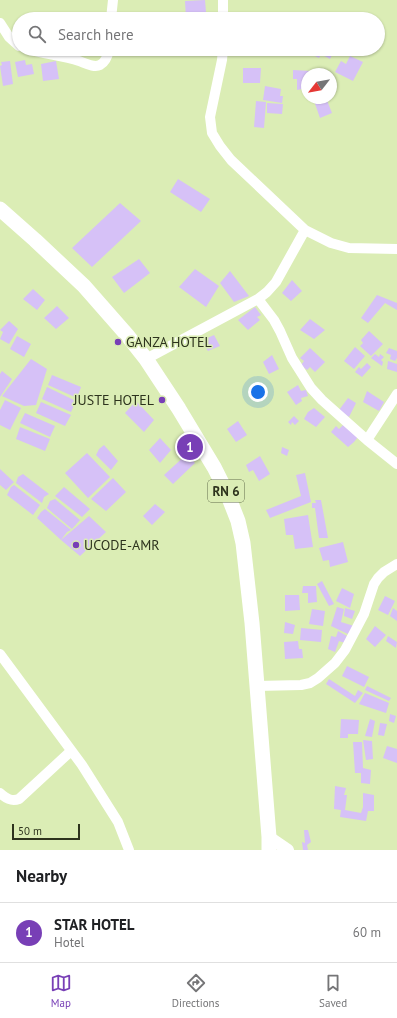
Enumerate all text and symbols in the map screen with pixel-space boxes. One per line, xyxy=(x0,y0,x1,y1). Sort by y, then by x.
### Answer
search box xyxy=(12,12,385,56)
icon: search xyxy=(26,23,48,45)
text: Search here xyxy=(58,25,134,44)
north arrow xyxy=(301,68,337,104)
place label: GANZA HOTEL xyxy=(126,333,212,351)
marker: GANZA HOTEL xyxy=(113,337,123,347)
your location xyxy=(248,382,268,402)
place label: JUSTE HOTEL xyxy=(73,391,154,409)
marker: JUSTE HOTEL xyxy=(157,395,167,405)
pin: 1 xyxy=(177,432,203,462)
road number: RN 6 xyxy=(208,480,244,502)
place label: UCODE-AMR xyxy=(84,536,160,554)
marker: UCODE-AMR xyxy=(71,540,81,550)
scale bar xyxy=(12,822,80,841)
text: 50 m xyxy=(18,824,42,838)
text: Nearby xyxy=(16,865,67,887)
text: STAR HOTEL xyxy=(54,915,135,934)
text: 1 xyxy=(25,924,33,941)
text: 60 m xyxy=(353,924,381,941)
text: Hotel xyxy=(54,934,84,951)
tab: Map xyxy=(50,972,72,1010)
tab: Directions xyxy=(172,972,219,1010)
tab: Saved xyxy=(319,972,347,1010)

